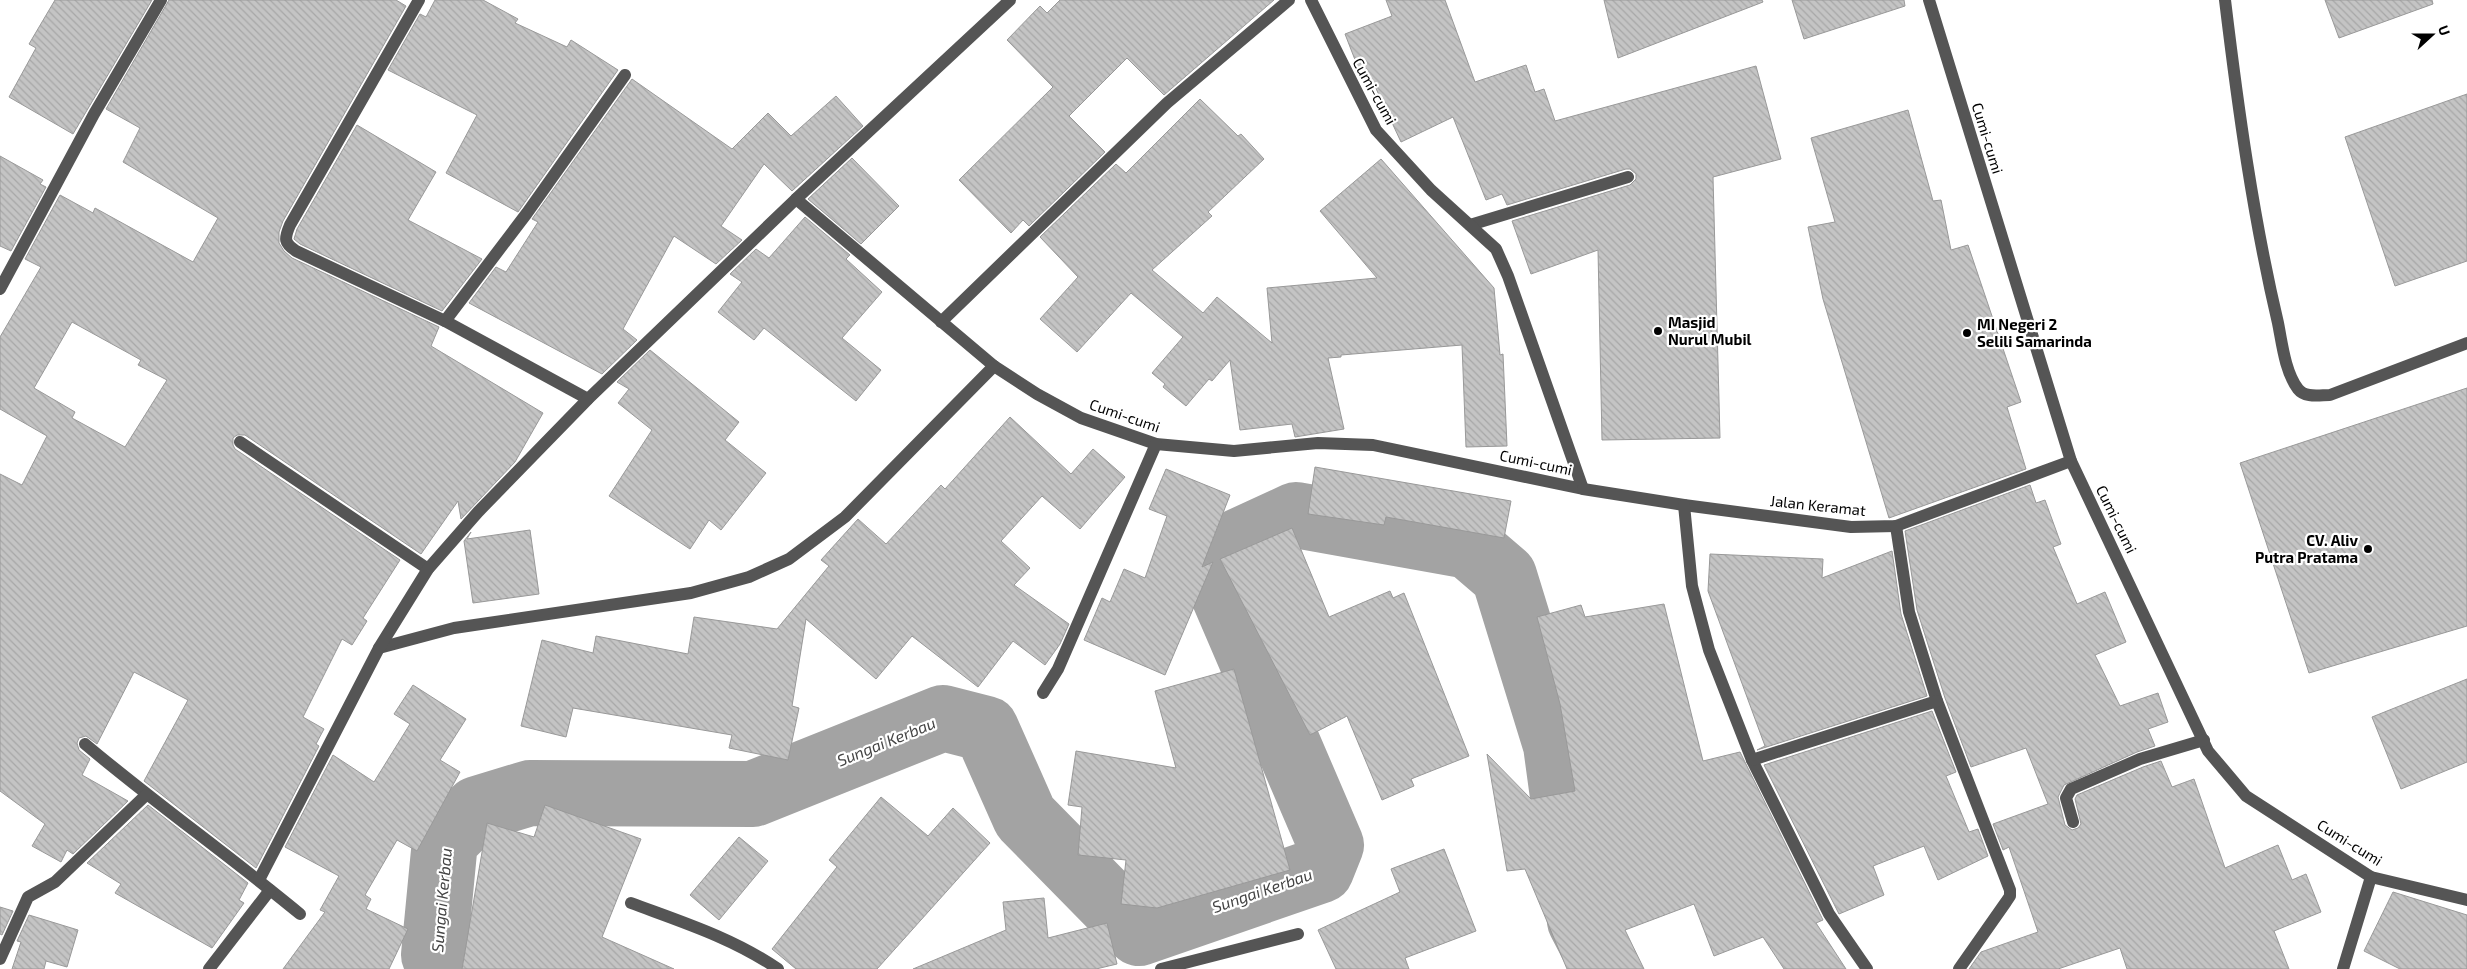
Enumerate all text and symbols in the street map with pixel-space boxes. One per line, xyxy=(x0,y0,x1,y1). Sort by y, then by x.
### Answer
north arrow xyxy=(2407,10,2457,60)
text: U xyxy=(2435,23,2454,38)
street label: Cumi-cumi xyxy=(1349,55,1401,127)
street label: Cumi-cumi xyxy=(1969,100,2007,176)
place label: Masjid Nurul Mubil xyxy=(1668,313,1752,348)
place label: MI Negeri 2 Selili Samarinda xyxy=(1977,315,2092,350)
marker: Masjid Nurul Mubil xyxy=(1652,325,1664,337)
marker: MI Negeri 2 Selili Samarinda xyxy=(1961,327,1973,339)
street label: Cumi-cumi xyxy=(1087,395,1163,435)
street label: Cumi-cumi xyxy=(1498,446,1574,478)
street label: Cumi-cumi xyxy=(2093,482,2141,556)
street label: Jalan Keramat xyxy=(1769,491,1867,519)
place label: CV. Aliv Putra Pratama xyxy=(2255,531,2358,566)
marker: CV. Aliv Putra Pratama xyxy=(2362,543,2374,555)
water label: Sungai Kerbau xyxy=(834,713,938,769)
street label: Cumi-cumi xyxy=(2314,815,2386,869)
water label: Sungai Kerbau xyxy=(427,847,455,953)
water label: Sungai Kerbau xyxy=(1209,864,1315,916)

